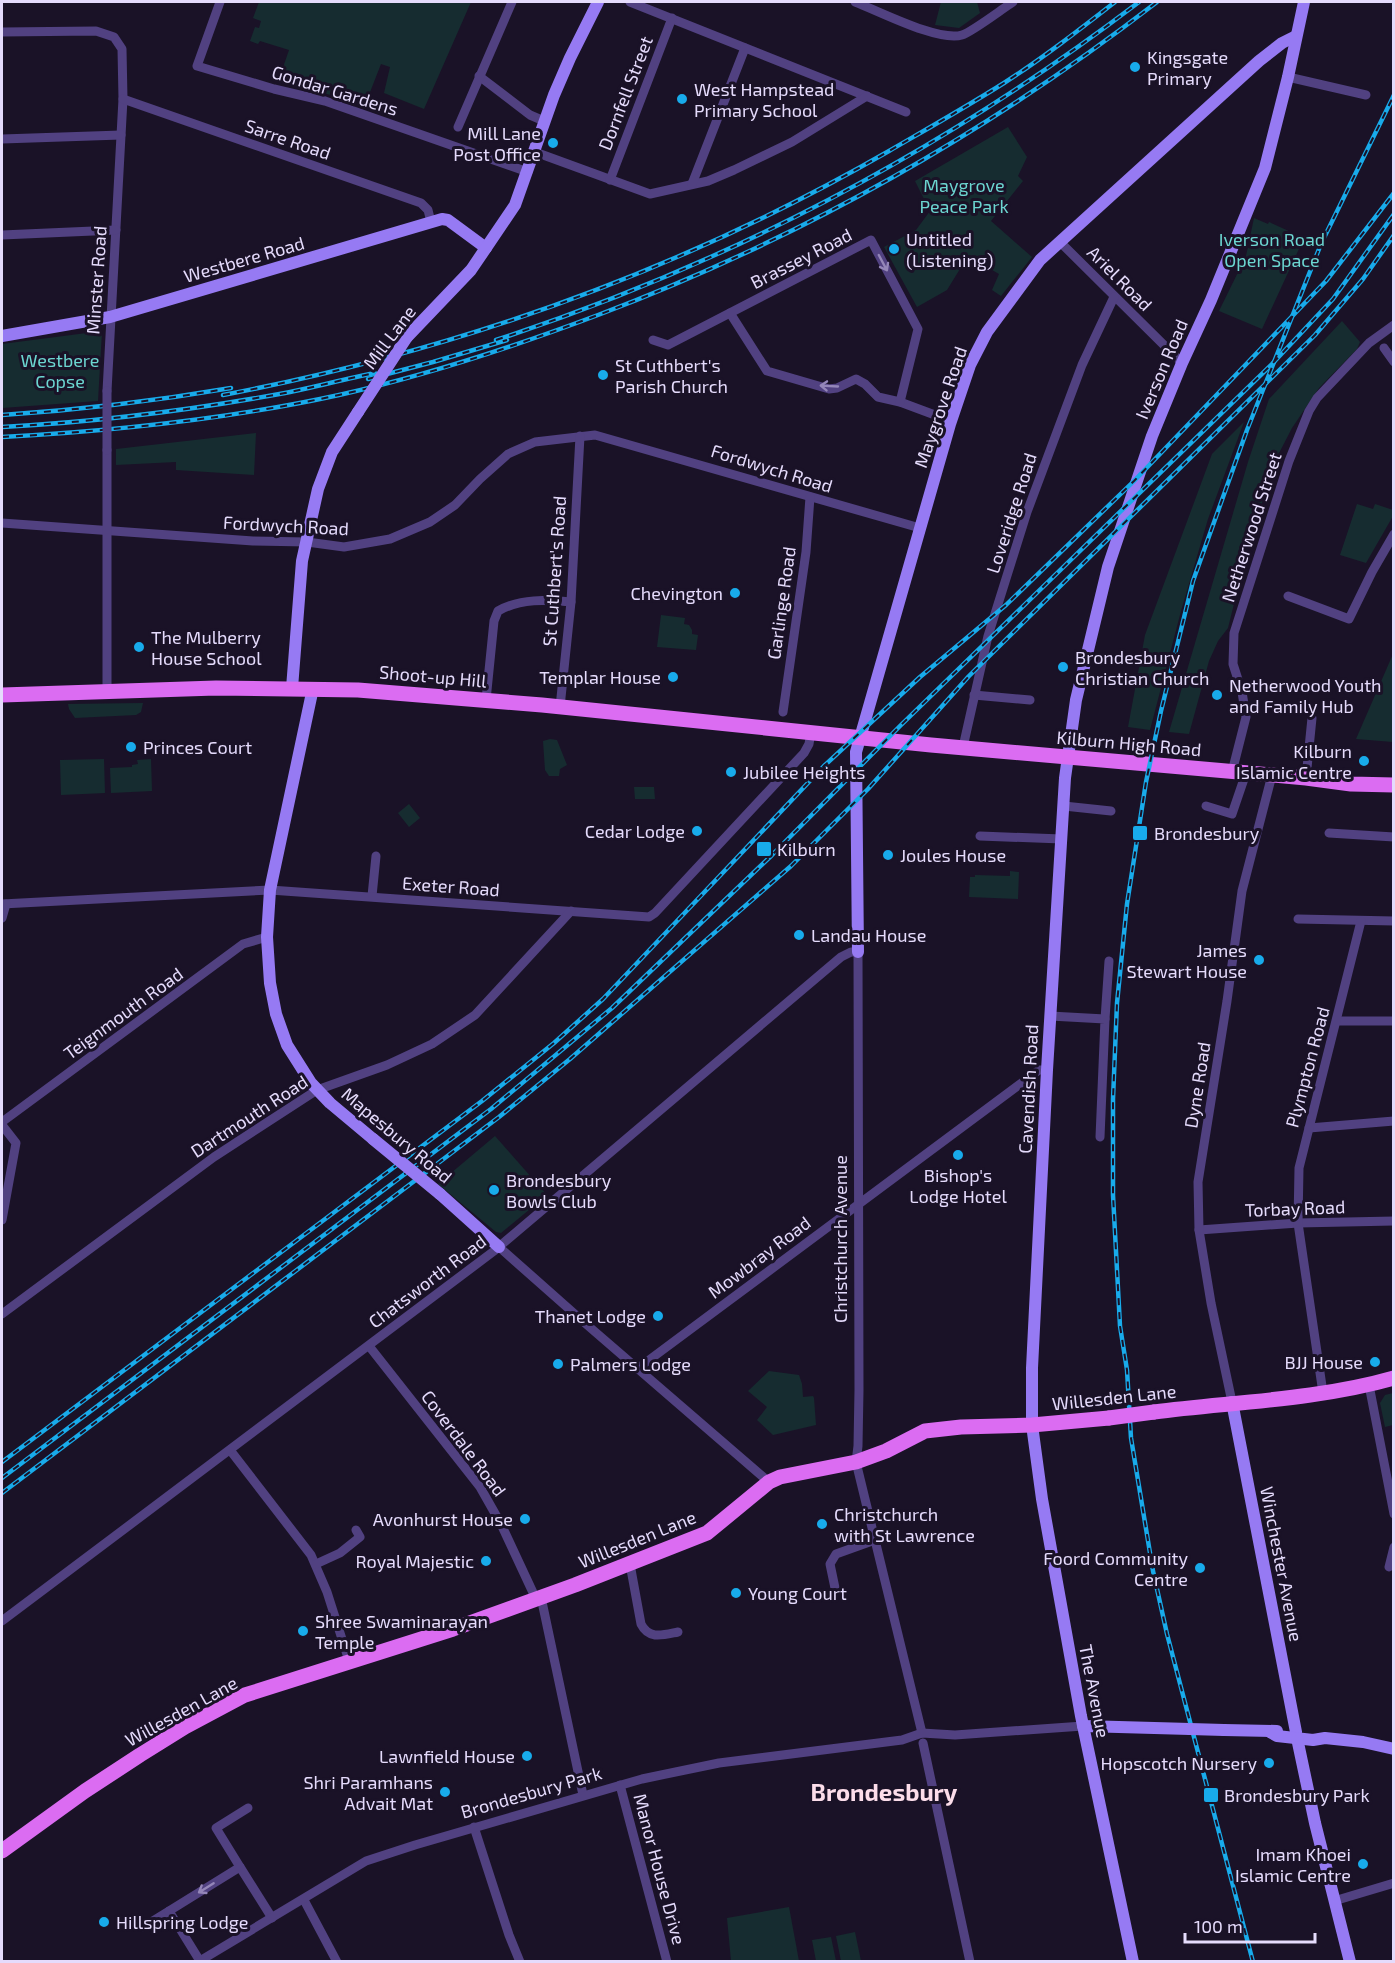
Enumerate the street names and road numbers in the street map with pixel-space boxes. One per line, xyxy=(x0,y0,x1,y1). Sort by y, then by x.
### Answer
street label: Dornfell Street xyxy=(593,33,657,153)
street label: Gondar Gardens xyxy=(269,60,401,120)
street label: Sarre Road xyxy=(242,114,334,164)
street label: Brassey Road xyxy=(747,223,855,293)
street label: Minster Road xyxy=(81,225,111,335)
street label: Westbere Road xyxy=(181,231,307,287)
street label: Ariel Road xyxy=(1083,241,1157,315)
street label: Mill Lane xyxy=(358,301,420,373)
street label: Iverson Road xyxy=(1130,316,1192,422)
street label: Maygrove Road xyxy=(909,343,971,471)
street label: Fordwych Road xyxy=(709,439,835,497)
street label: Netherwood Street xyxy=(1216,449,1286,605)
street label: Loveridge Road xyxy=(981,450,1041,576)
street label: St Cuthbert's Road xyxy=(538,495,570,647)
street label: Fordwych Road xyxy=(223,511,349,539)
street label: Garlinge Road xyxy=(762,545,800,661)
street label: Shoot-up Hill xyxy=(378,660,488,692)
street label: Kilburn High Road xyxy=(1056,726,1202,760)
street label: Exeter Road xyxy=(401,872,501,900)
street label: Teignmouth Road xyxy=(59,962,187,1064)
street label: Plympton Road xyxy=(1280,1004,1334,1130)
street label: Cavendish Road xyxy=(1014,1024,1042,1154)
street label: Dyne Road xyxy=(1179,1040,1215,1130)
street label: Dartmouth Road xyxy=(186,1070,312,1162)
street label: Mapesbury Road xyxy=(337,1082,457,1188)
street label: Christchurch Avenue xyxy=(829,1155,851,1323)
street label: Torbay Road xyxy=(1244,1195,1346,1221)
street label: Mowbray Road xyxy=(703,1211,815,1303)
street label: Chatsworth Road xyxy=(364,1230,490,1332)
street label: Willesden Lane xyxy=(1051,1380,1177,1414)
street label: Coverdale Road xyxy=(417,1386,511,1500)
street label: Winchester Avenue xyxy=(1256,1485,1308,1643)
street label: Willesden Lane xyxy=(575,1505,699,1573)
street label: The Avenue xyxy=(1075,1643,1115,1739)
street label: Willesden Lane xyxy=(121,1671,241,1751)
street label: Brondesbury Park xyxy=(458,1761,604,1823)
street label: Manor House Drive xyxy=(629,1791,691,1947)

